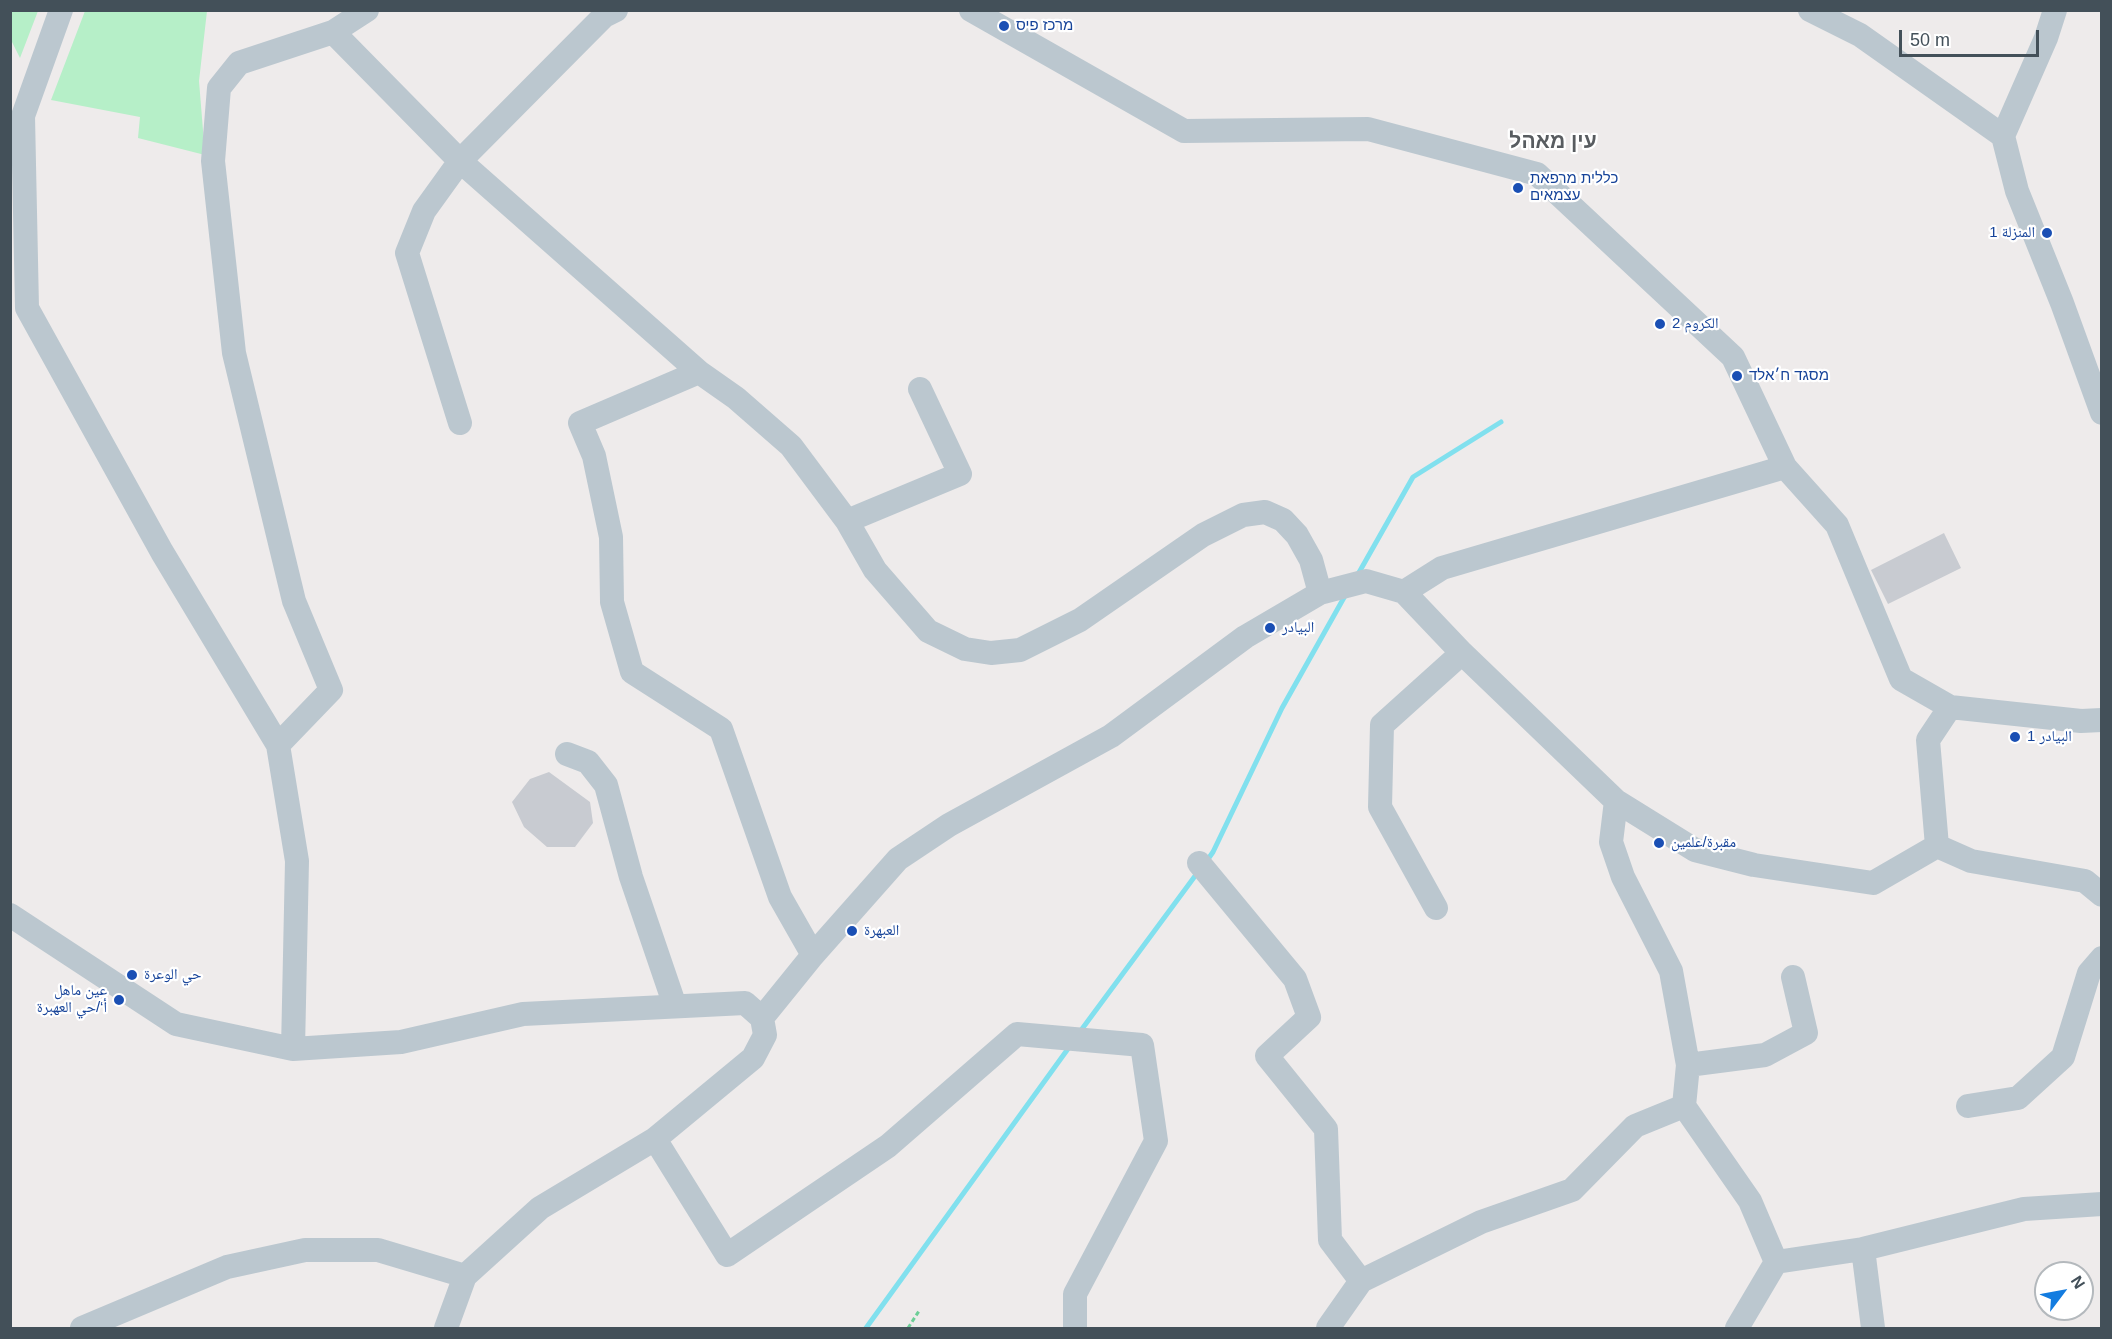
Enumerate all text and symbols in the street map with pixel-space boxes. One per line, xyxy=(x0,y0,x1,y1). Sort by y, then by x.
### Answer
place label: מרכז פיס xyxy=(1016,17,1073,35)
scale bar xyxy=(1902,18,2042,56)
marker: מרכז פיס xyxy=(997,19,1011,33)
text: 50 m xyxy=(1910,30,1950,50)
district label: עין מאהל xyxy=(1509,129,1597,155)
place label: כללית מרפאת עצמאים xyxy=(1530,170,1618,205)
marker: כללית מרפאת עצמאים xyxy=(1511,181,1525,195)
place label: المنزلة 1 xyxy=(1989,224,2035,242)
marker: المنزلة 1 xyxy=(2040,226,2054,240)
place label: الكروم 2 xyxy=(1672,315,1719,333)
marker: الكروم 2 xyxy=(1653,317,1667,331)
place label: מסגד ח׳אלד xyxy=(1749,367,1829,385)
marker: מסגד ח׳אלד xyxy=(1730,369,1744,383)
place label: البيادر xyxy=(1282,619,1314,637)
marker: البيادر xyxy=(1263,621,1277,635)
place label: البيادر 1 xyxy=(2027,728,2072,746)
marker: البيادر 1 xyxy=(2008,730,2022,744)
place label: مقبرة/علمين xyxy=(1671,834,1736,852)
marker: مقبرة/علمين xyxy=(1652,836,1666,850)
place label: العبهرة xyxy=(864,922,899,940)
marker: العبهرة xyxy=(845,924,859,938)
place label: حي الوعرة xyxy=(144,966,202,984)
marker: حي الوعرة xyxy=(125,968,139,982)
place label: عين ماهل أ‘/حي العهبرة xyxy=(37,982,107,1017)
marker: عين ماهل أ‘/حي العهبرة xyxy=(112,993,126,1007)
north arrow xyxy=(2034,1261,2094,1321)
text: N xyxy=(2068,1273,2088,1292)

